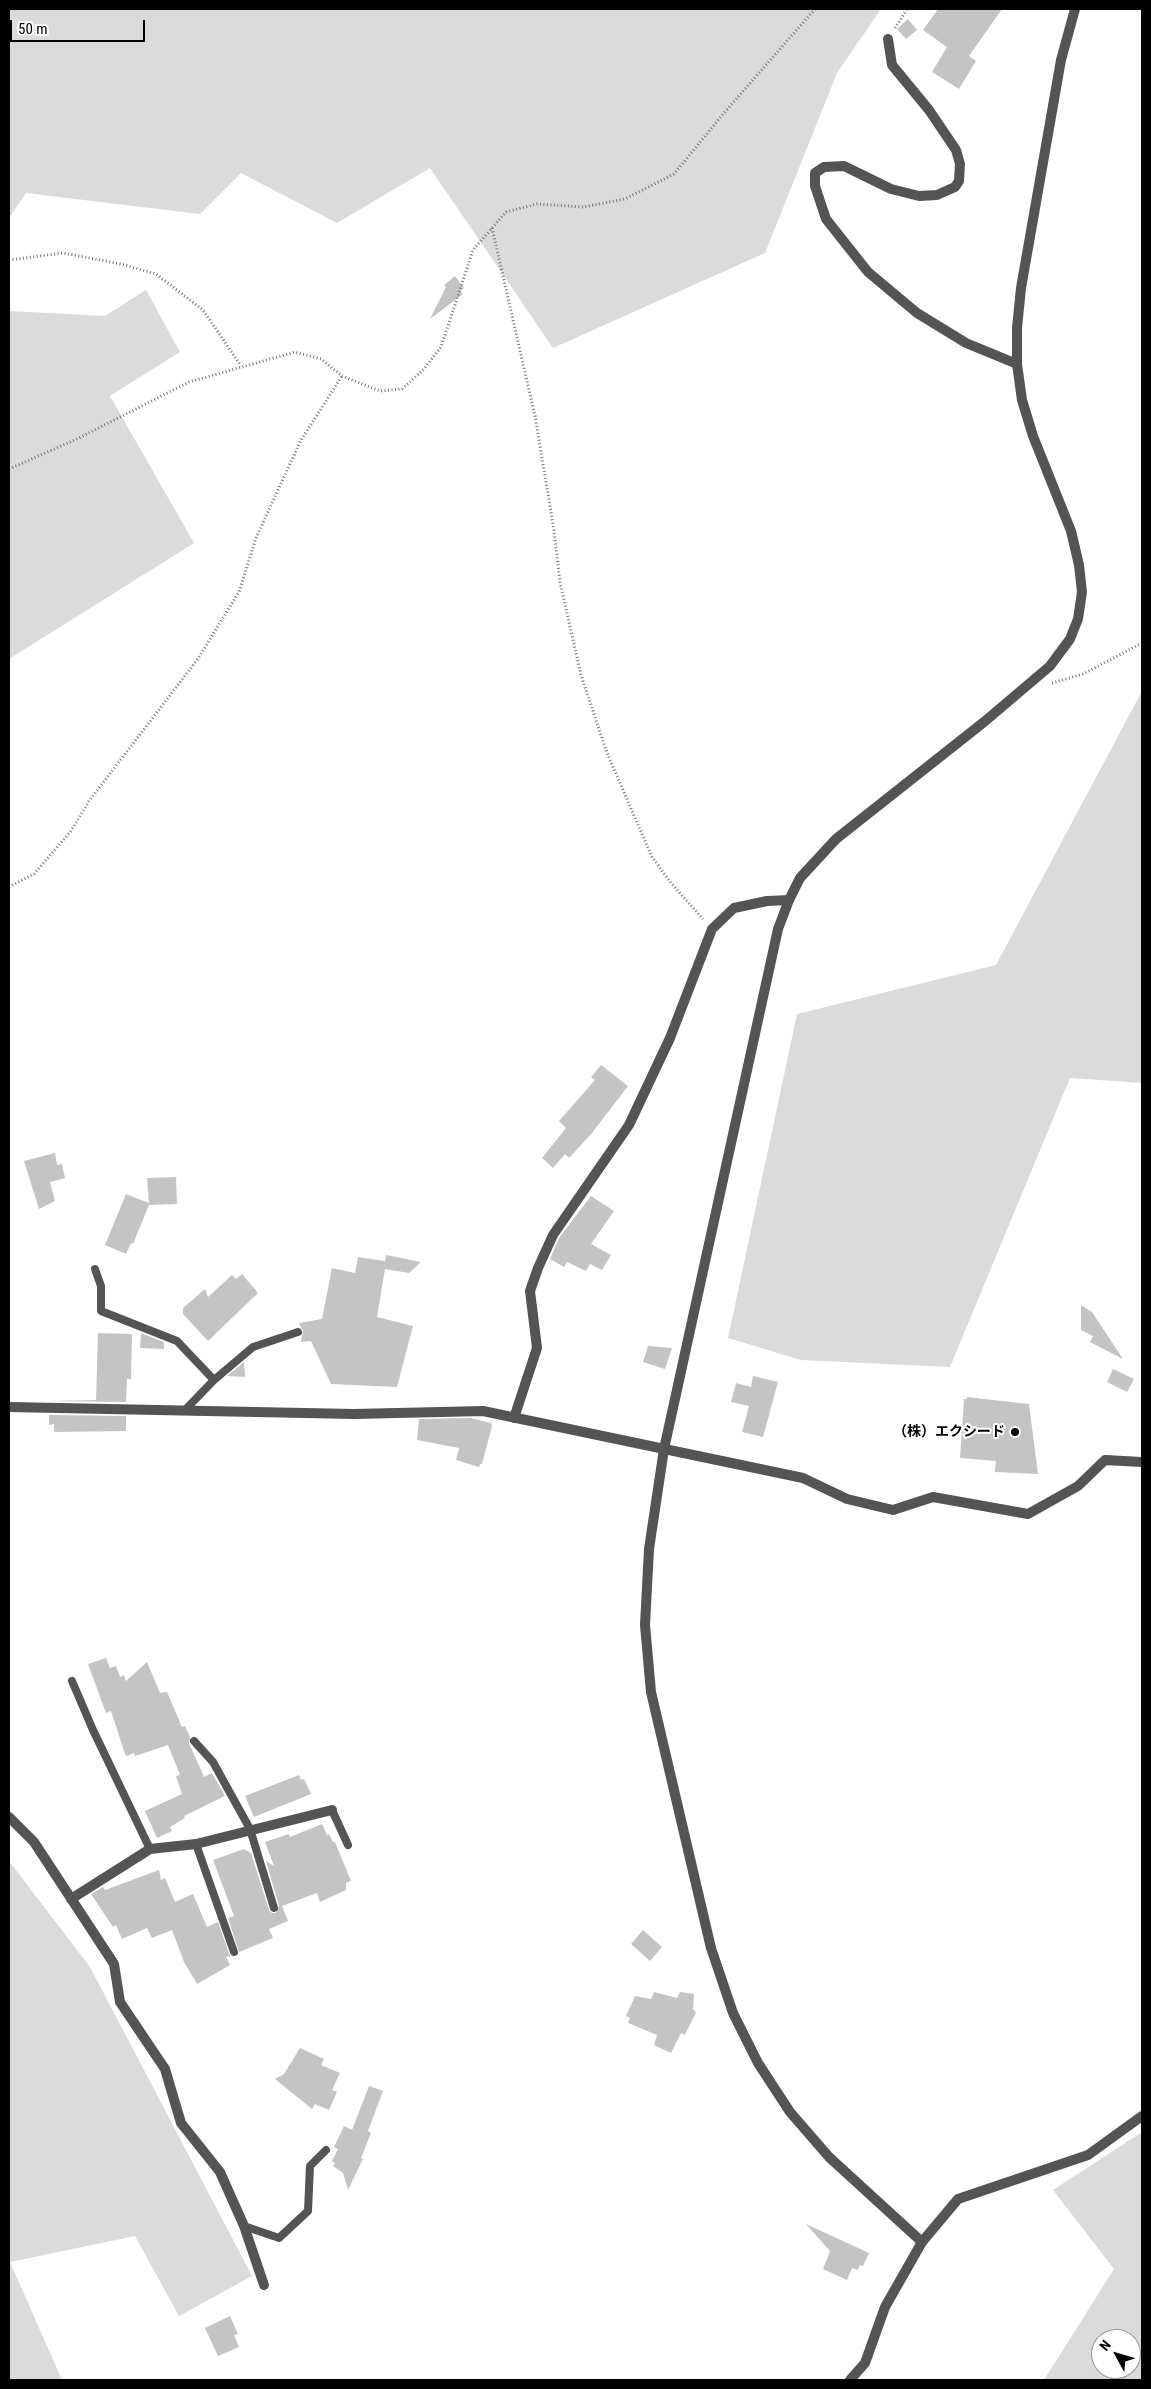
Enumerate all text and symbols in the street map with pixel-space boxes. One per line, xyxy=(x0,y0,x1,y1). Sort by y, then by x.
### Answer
scale bar xyxy=(12,10,148,42)
text: 50 m xyxy=(18,20,48,38)
place label: （株）エクシード xyxy=(893,1424,1005,1440)
marker: （株）エクシード xyxy=(1009,1426,1021,1438)
north arrow xyxy=(1091,2329,1141,2379)
text: N xyxy=(1096,2337,1114,2354)

